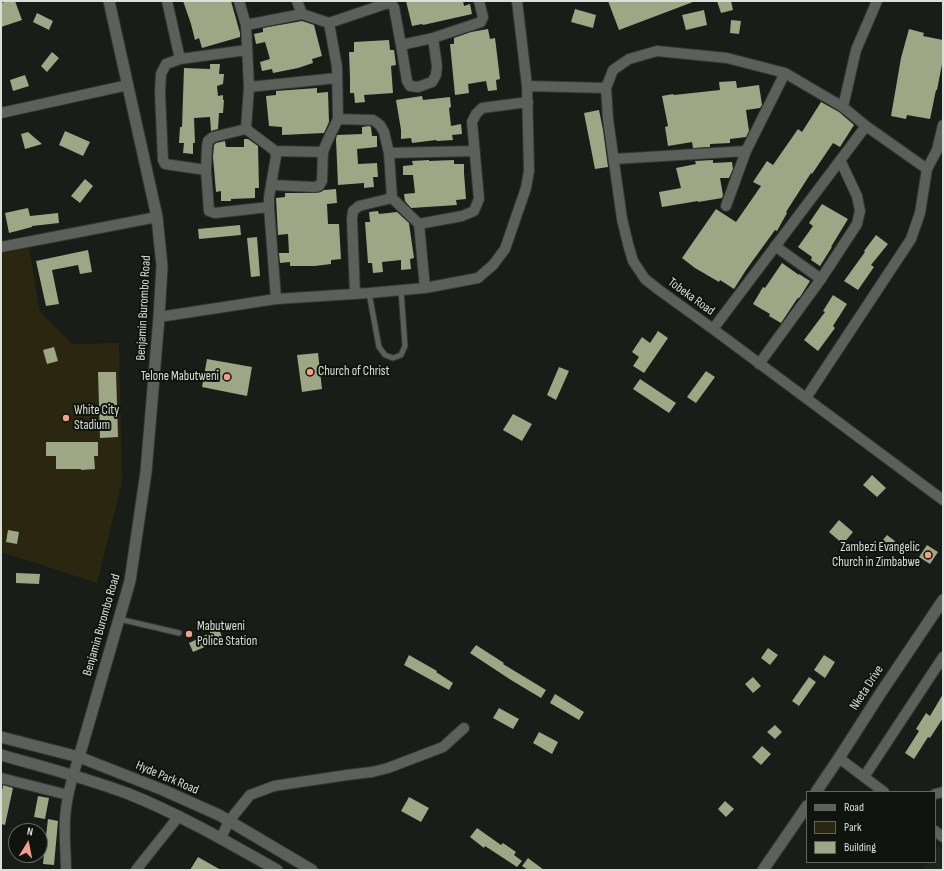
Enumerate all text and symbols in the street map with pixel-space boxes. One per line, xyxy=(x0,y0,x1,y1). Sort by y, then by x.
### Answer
street label: Benjamin Burombo Road xyxy=(133,255,155,361)
street label: Tobeka Road xyxy=(665,275,717,319)
place label: Church of Christ xyxy=(318,364,389,380)
marker: Church of Christ xyxy=(305,367,315,377)
place label: Telone Mabutweni xyxy=(141,369,219,385)
marker: Telone Mabutweni xyxy=(222,372,232,382)
place label: White City Stadium xyxy=(74,403,119,434)
marker: White City Stadium xyxy=(61,413,71,423)
place label: Zambezi Evangelic Church in Zimbabwe xyxy=(832,540,920,571)
marker: Zambezi Evangelic Church in Zimbabwe xyxy=(923,550,933,560)
street label: Benjamin Burombo Road xyxy=(80,572,124,678)
place label: Mabutweni Police Station xyxy=(197,619,257,650)
marker: Mabutweni Police Station xyxy=(184,629,194,639)
street label: Nketa Drive xyxy=(847,663,887,713)
street label: Hyde Park Road xyxy=(133,758,201,798)
legend xyxy=(806,791,936,863)
text: Road xyxy=(844,800,864,815)
text: Park xyxy=(844,820,862,835)
north arrow xyxy=(8,823,48,863)
text: N xyxy=(26,825,34,839)
text: Building xyxy=(844,840,876,855)

